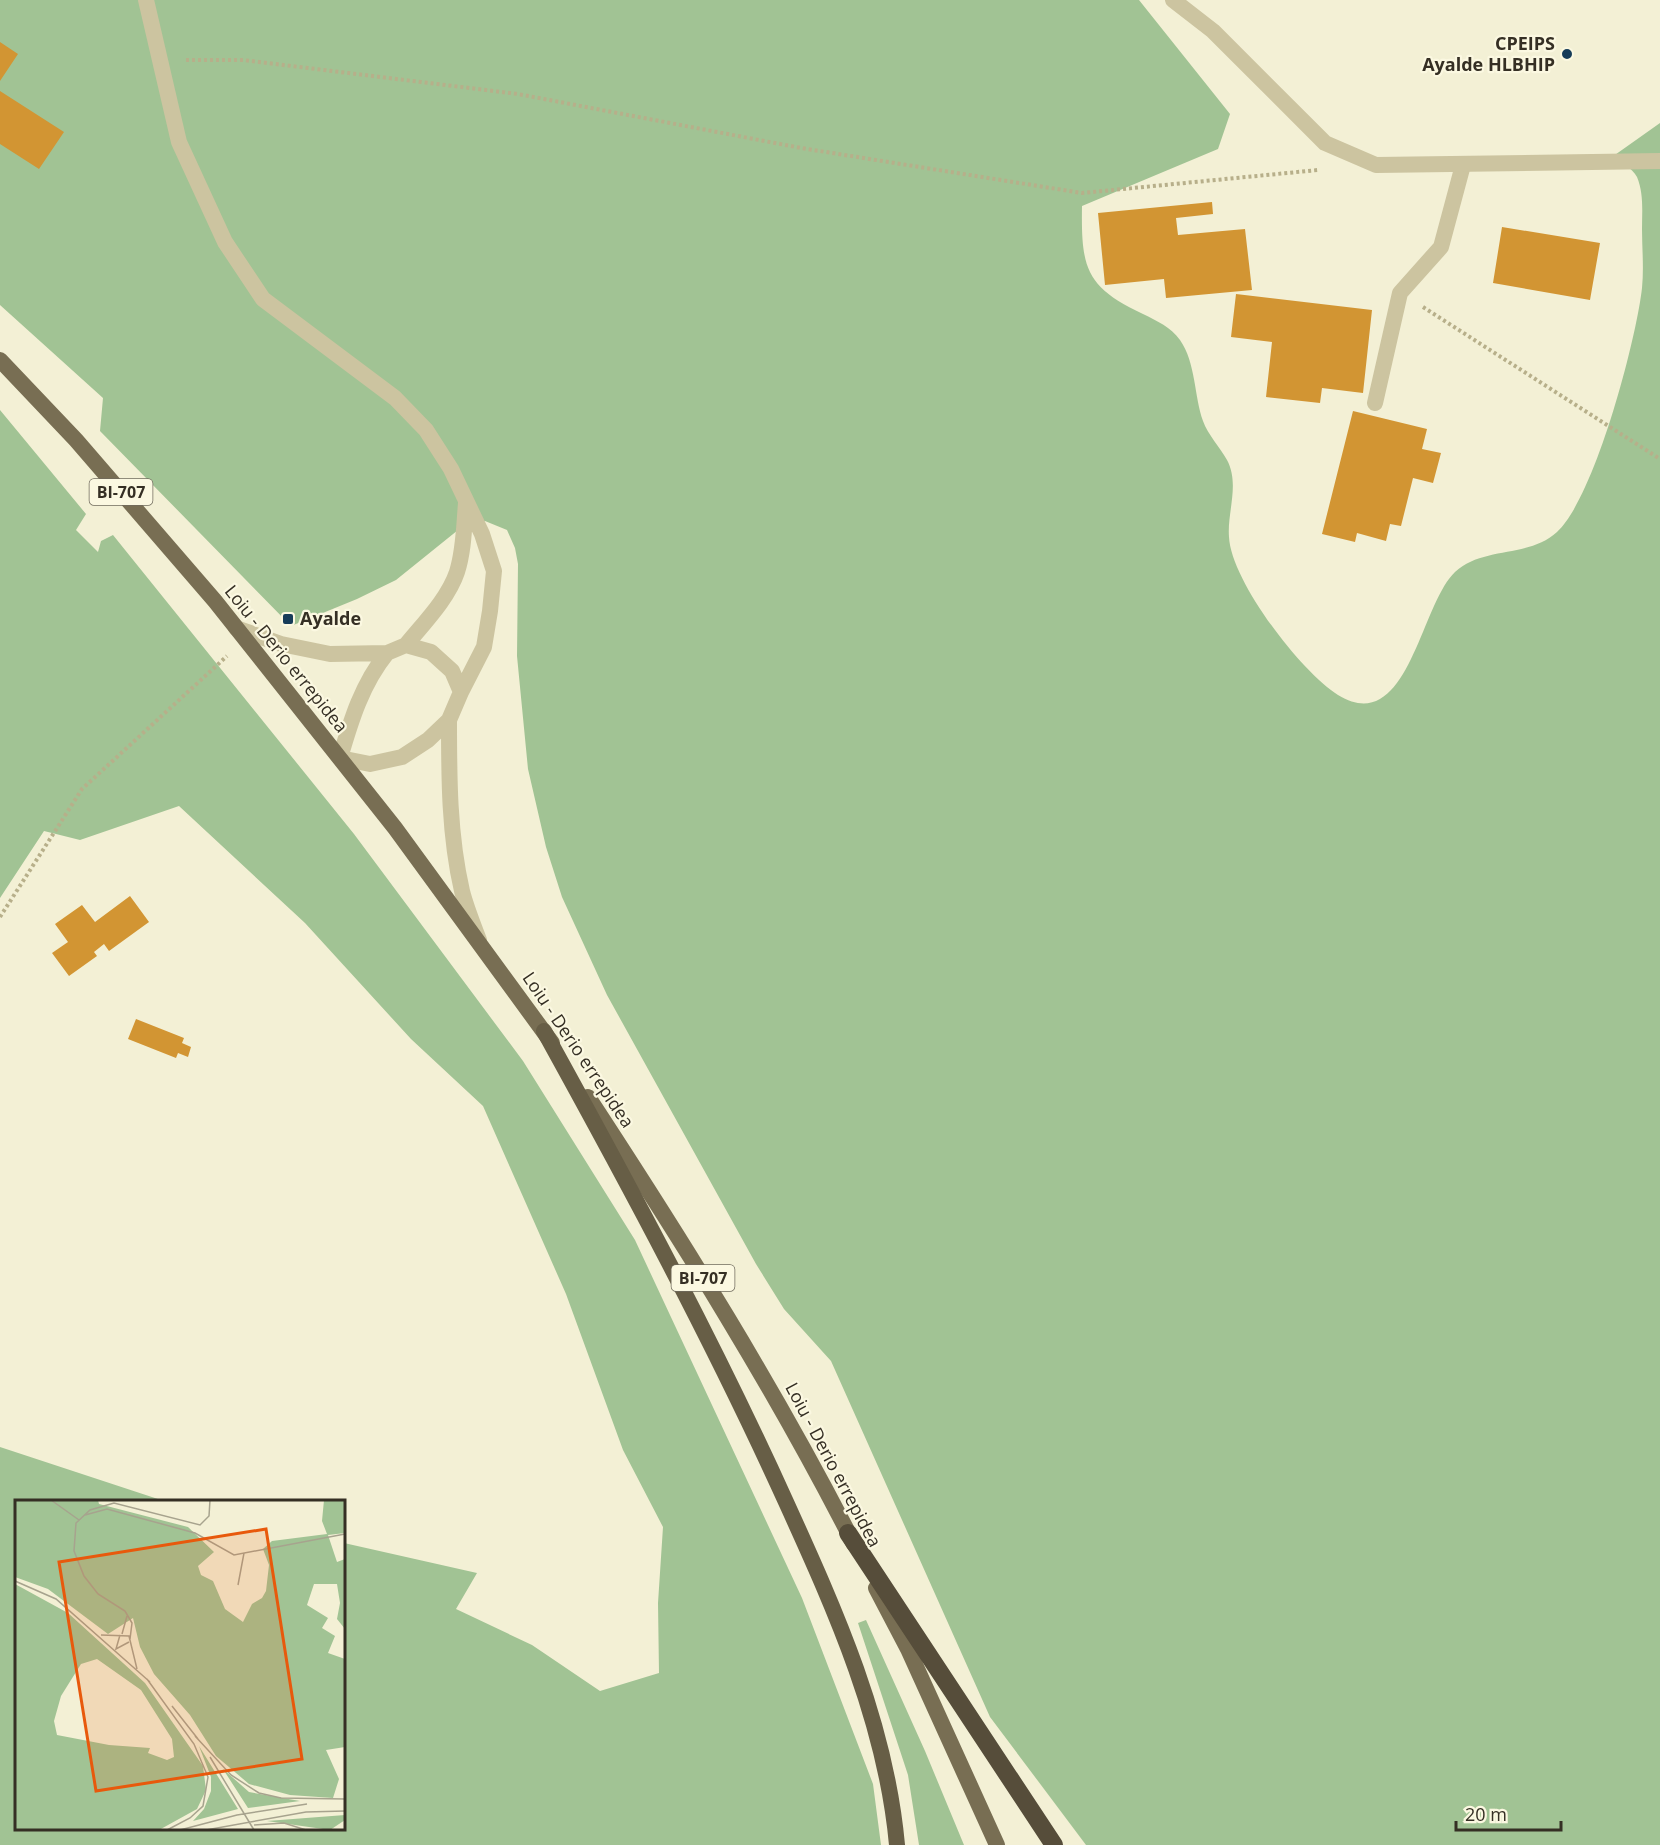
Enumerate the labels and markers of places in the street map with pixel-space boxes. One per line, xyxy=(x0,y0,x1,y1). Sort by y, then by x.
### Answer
place label: CPEIPS Ayalde HLBHIP xyxy=(1422,31,1555,76)
marker: CPEIPS Ayalde HLBHIP xyxy=(1560,47,1574,61)
place label: Ayalde xyxy=(300,606,361,630)
marker: Ayalde xyxy=(281,612,295,626)

